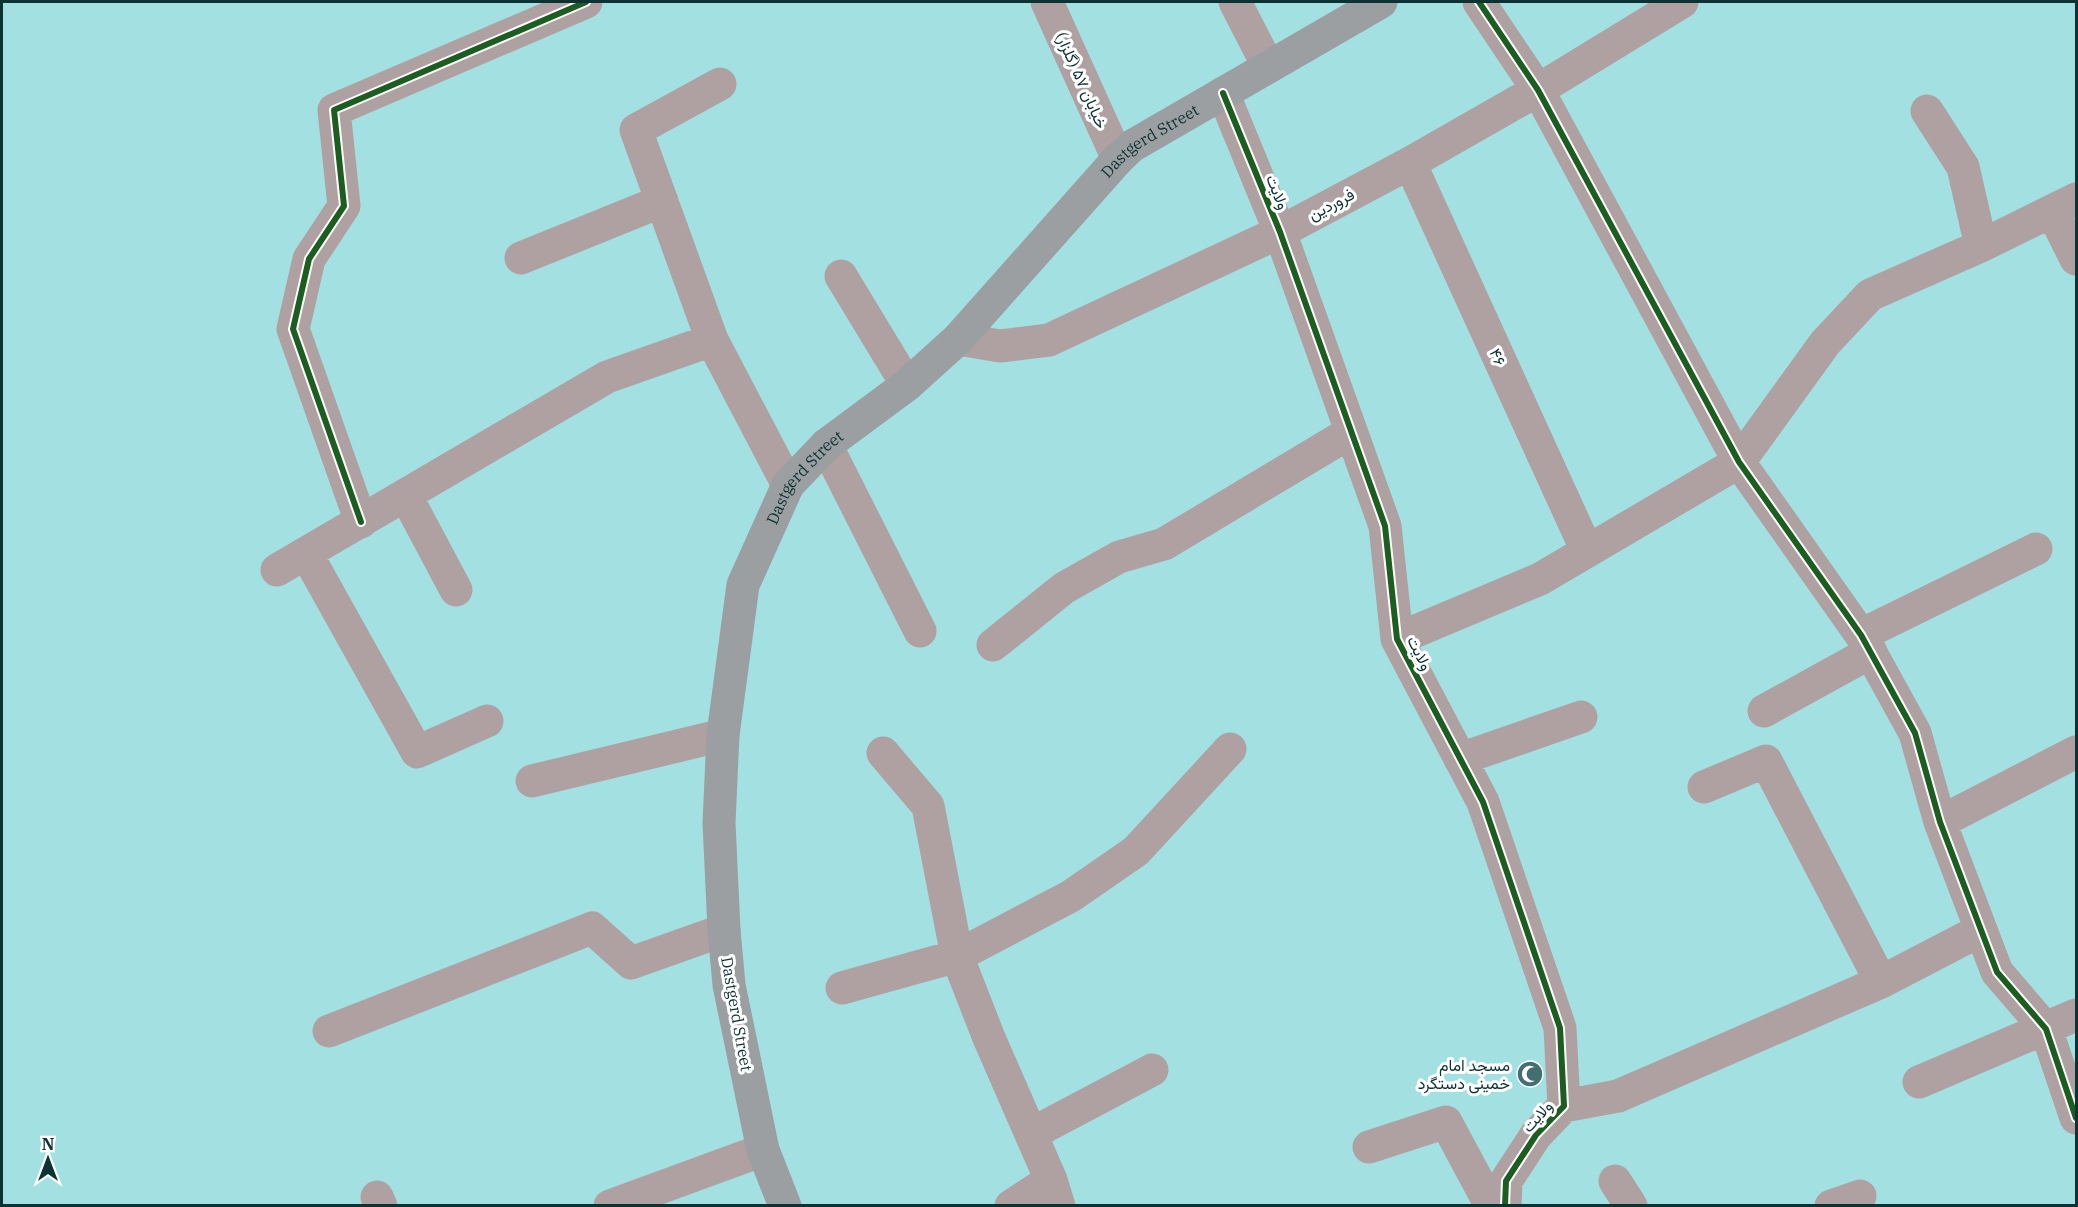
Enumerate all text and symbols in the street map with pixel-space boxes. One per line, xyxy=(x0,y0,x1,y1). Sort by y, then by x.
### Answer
street label: خیابان ۵۷ (گلزار) xyxy=(1051,29,1112,132)
street label: Dastgerd Street xyxy=(1096,99,1203,182)
street label: ولایت xyxy=(1261,172,1294,213)
street label: فروردین xyxy=(1305,184,1358,225)
street label: ۴۶ xyxy=(1485,345,1511,369)
street label: Dastgerd Street xyxy=(762,426,847,527)
street label: ولایت xyxy=(1402,632,1437,674)
street label: Dastgerd Street xyxy=(717,955,757,1073)
place label: مسجد امام خمینی دستگرد xyxy=(1418,1055,1510,1094)
mosque icon: مسجد امام خمینی دستگرد xyxy=(1515,1059,1545,1089)
street label: ولایت xyxy=(1518,1096,1557,1137)
north arrow xyxy=(18,1129,78,1189)
text: N xyxy=(42,1134,54,1154)

